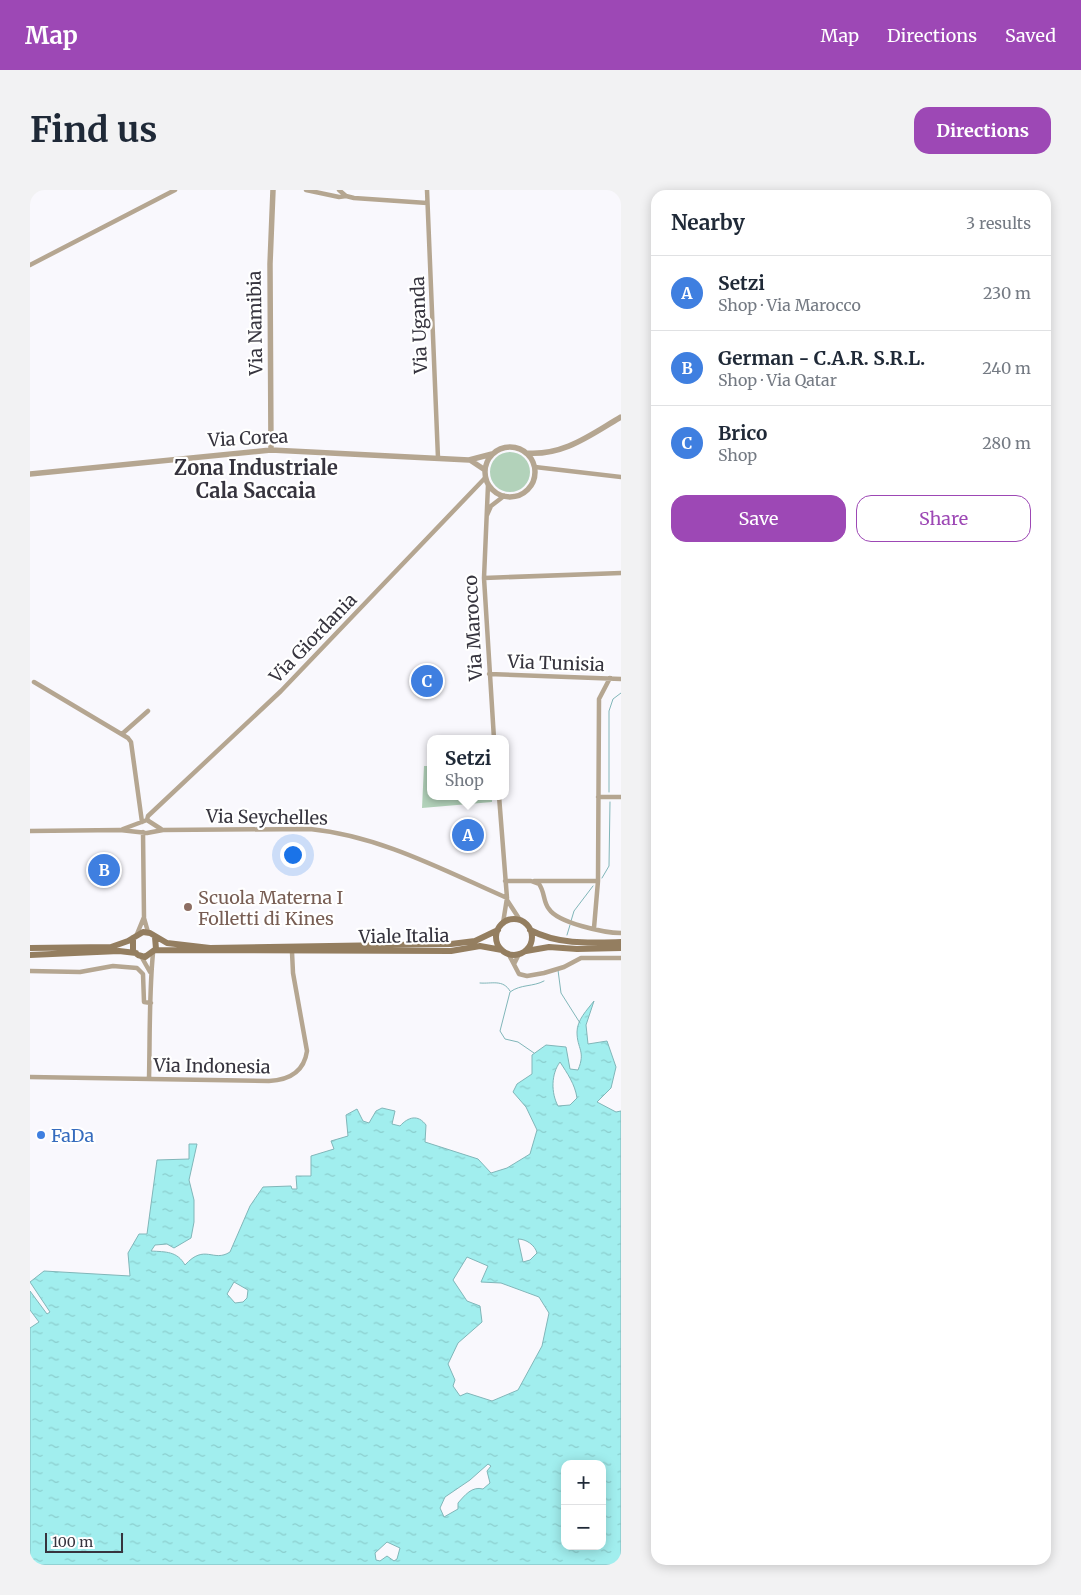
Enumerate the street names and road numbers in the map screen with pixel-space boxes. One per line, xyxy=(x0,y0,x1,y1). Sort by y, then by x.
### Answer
street label: Via Namibia xyxy=(243,270,267,376)
street label: Via Uganda xyxy=(406,275,432,375)
street label: Via Corea xyxy=(206,424,289,452)
street label: Via Marocco xyxy=(459,574,487,683)
street label: Via Giordania xyxy=(264,588,362,688)
street label: Via Tunisia xyxy=(506,650,605,676)
street label: Via Seychelles xyxy=(205,804,328,830)
street label: Viale Italia xyxy=(357,924,450,948)
street label: Via Indonesia xyxy=(152,1053,271,1079)

